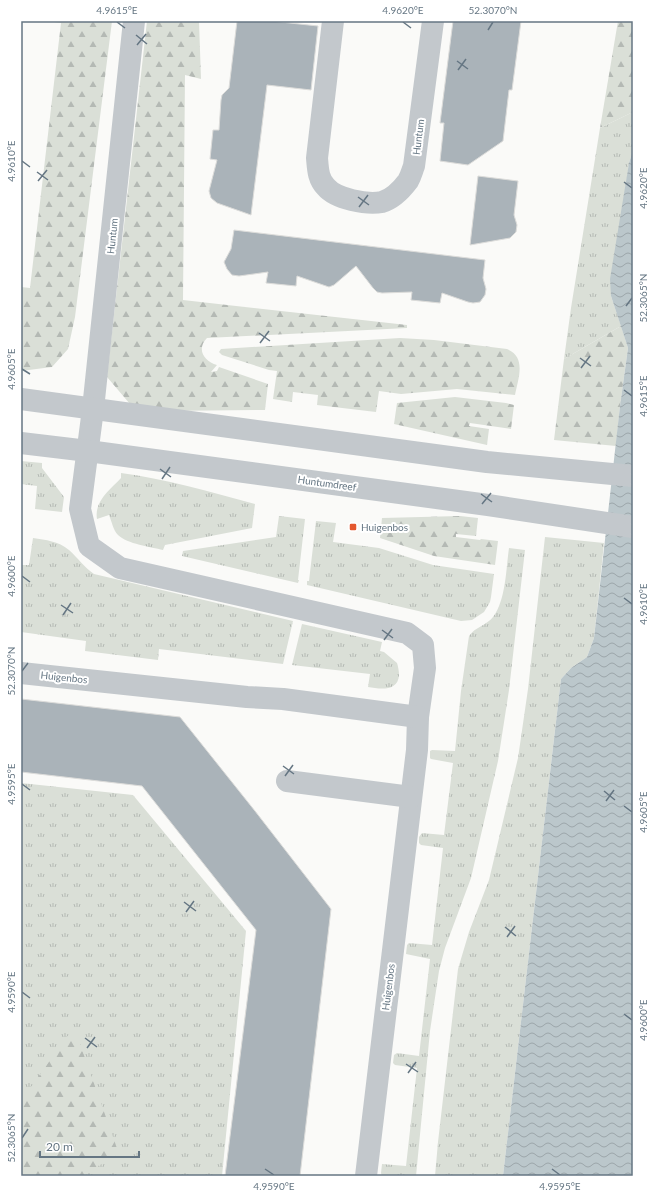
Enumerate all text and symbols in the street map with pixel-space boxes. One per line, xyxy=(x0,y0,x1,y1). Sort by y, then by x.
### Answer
text: 4.9615°E xyxy=(96,4,138,16)
text: 4.9620°E xyxy=(382,4,424,16)
text: 52.3070°N xyxy=(469,4,517,16)
street label: Huntum xyxy=(410,118,426,156)
text: 4.9610°E xyxy=(5,140,17,182)
text: 4.9620°E xyxy=(637,167,649,209)
street label: Huntum xyxy=(104,217,120,255)
text: 52.3065°N xyxy=(637,274,649,322)
text: 4.9605°E xyxy=(5,348,17,390)
text: 4.9615°E xyxy=(637,375,649,417)
street label: Huntumdreef xyxy=(297,473,358,493)
place label: Huigenbos xyxy=(361,521,408,533)
marker: Huigenbos xyxy=(348,522,358,532)
text: 4.9600°E xyxy=(5,555,17,597)
text: 4.9610°E xyxy=(637,583,649,625)
text: 52.3070°N xyxy=(5,647,17,695)
street label: Huigenbos xyxy=(40,669,88,685)
text: 4.9595°E xyxy=(5,763,17,805)
text: 4.9605°E xyxy=(637,791,649,833)
street label: Huigenbos xyxy=(379,963,397,1011)
text: 4.9590°E xyxy=(5,971,17,1013)
text: 4.9600°E xyxy=(637,999,649,1041)
text: 52.3065°N xyxy=(5,1114,17,1162)
scale bar xyxy=(40,1133,139,1159)
text: 20 m xyxy=(46,1139,73,1154)
text: 4.9590°E xyxy=(253,1180,295,1192)
text: 4.9595°E xyxy=(539,1180,581,1192)

